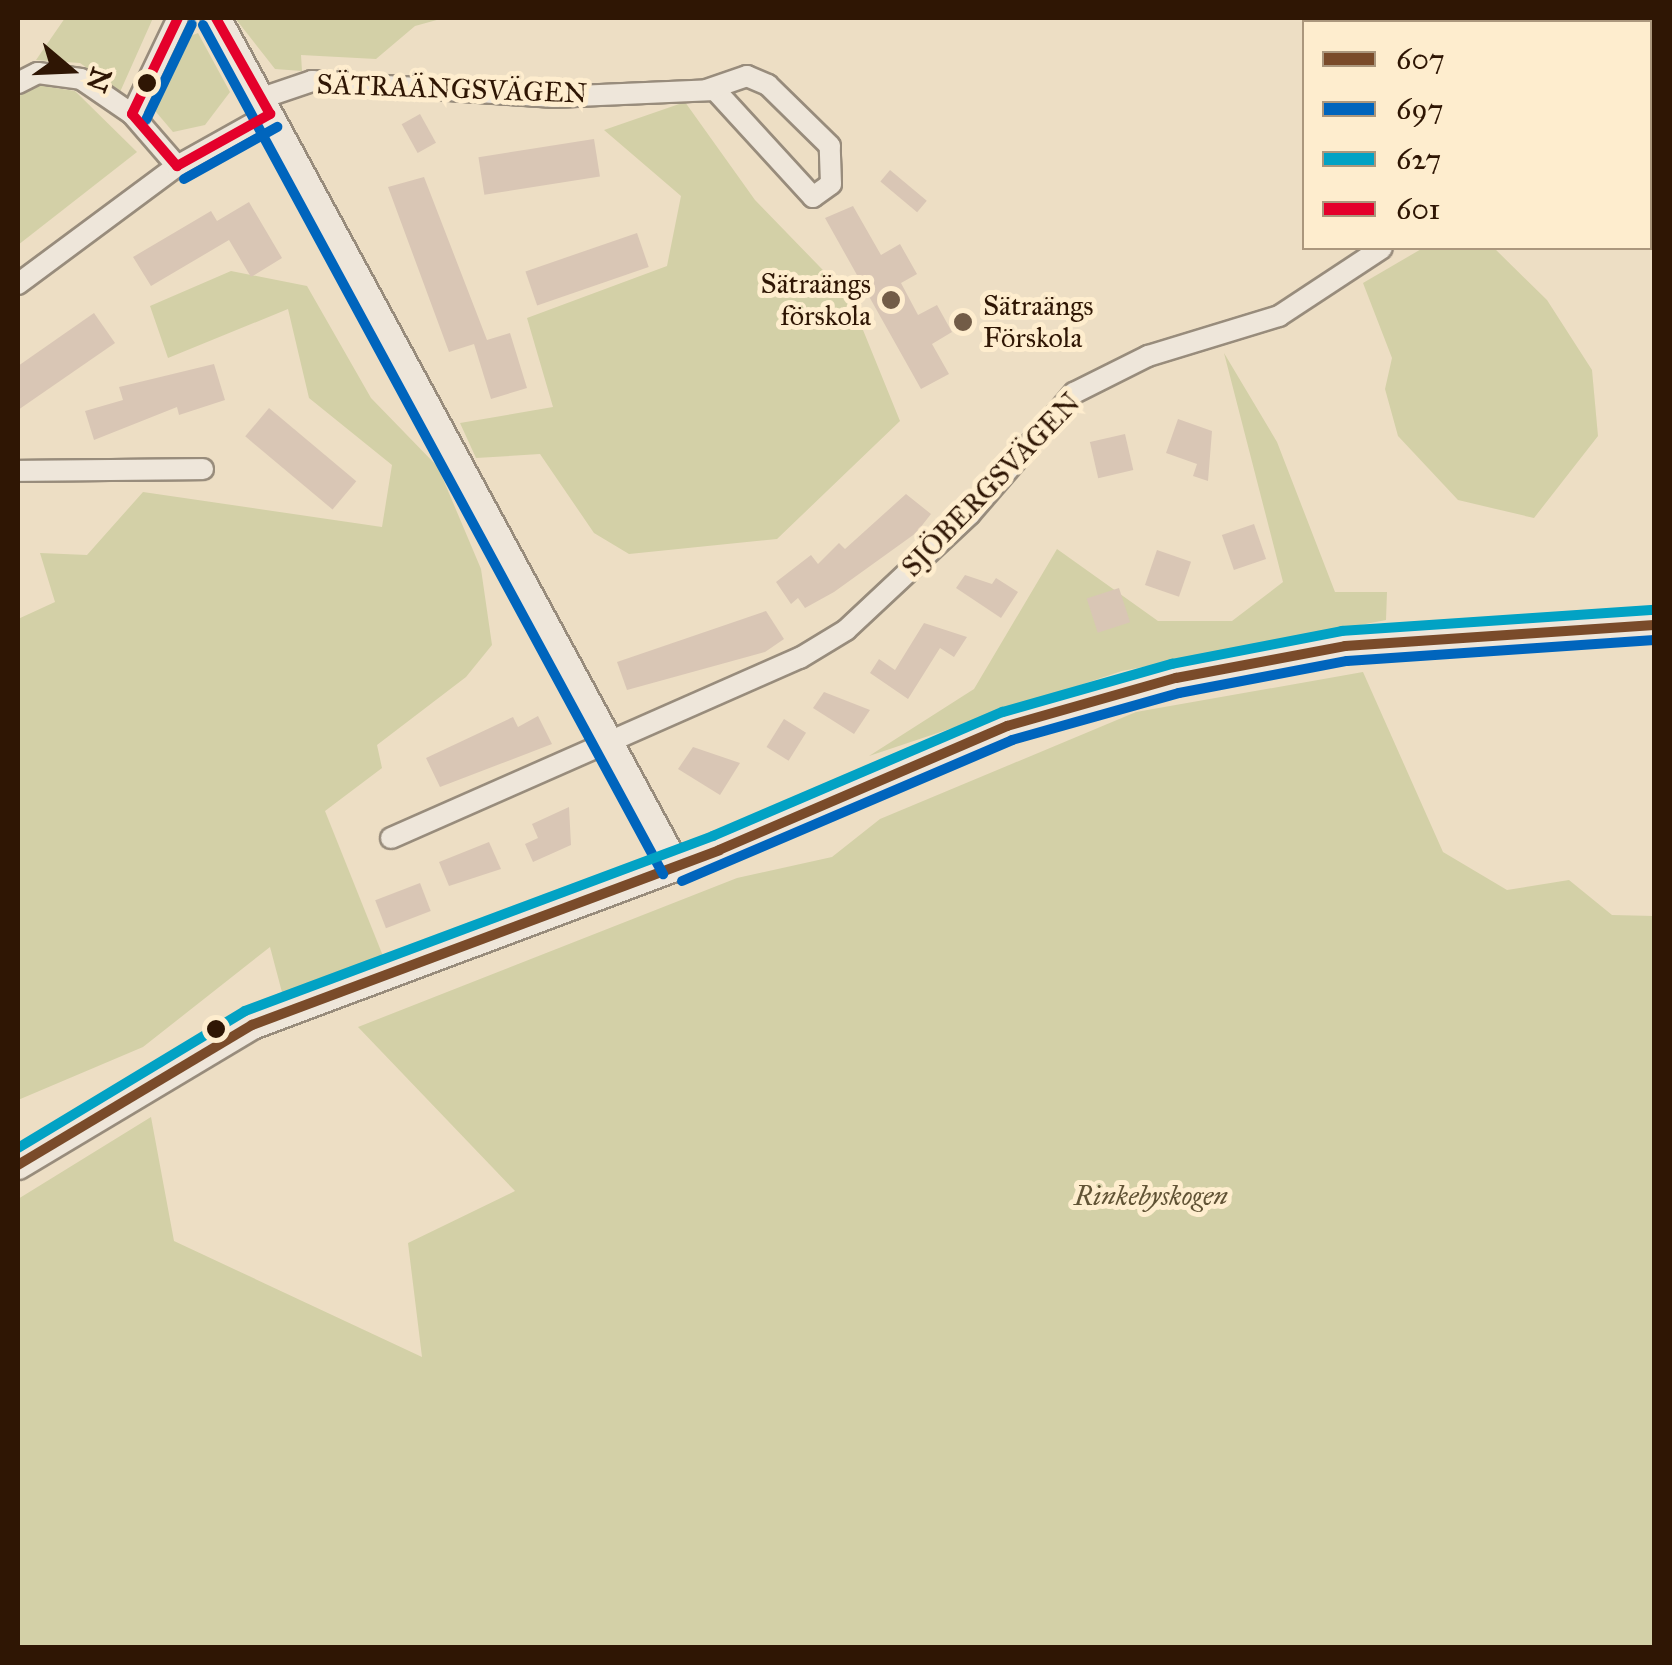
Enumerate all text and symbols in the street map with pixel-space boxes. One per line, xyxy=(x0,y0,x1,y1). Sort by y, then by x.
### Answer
north arrow xyxy=(20,20,120,120)
legend xyxy=(1302,20,1652,250)
text: 607 xyxy=(1396,41,1445,77)
text: N xyxy=(78,63,119,97)
street label: SÄTRAÄNGSVÄGEN xyxy=(316,67,588,111)
unlabelled marker xyxy=(137,73,157,93)
text: 697 xyxy=(1396,91,1444,127)
text: 627 xyxy=(1396,141,1441,177)
text: 601 xyxy=(1396,191,1440,227)
place label: Sätraängs förskola xyxy=(761,267,871,333)
marker: Sätraängs förskola xyxy=(880,289,902,311)
place label: Sätraängs Förskola xyxy=(983,289,1093,355)
marker: Sätraängs Förskola xyxy=(952,311,974,333)
street label: SJÖBERGSVÄGEN xyxy=(895,386,1087,584)
unlabelled marker xyxy=(206,1019,226,1039)
park label: Rinkebyskogen xyxy=(1074,1179,1228,1213)

